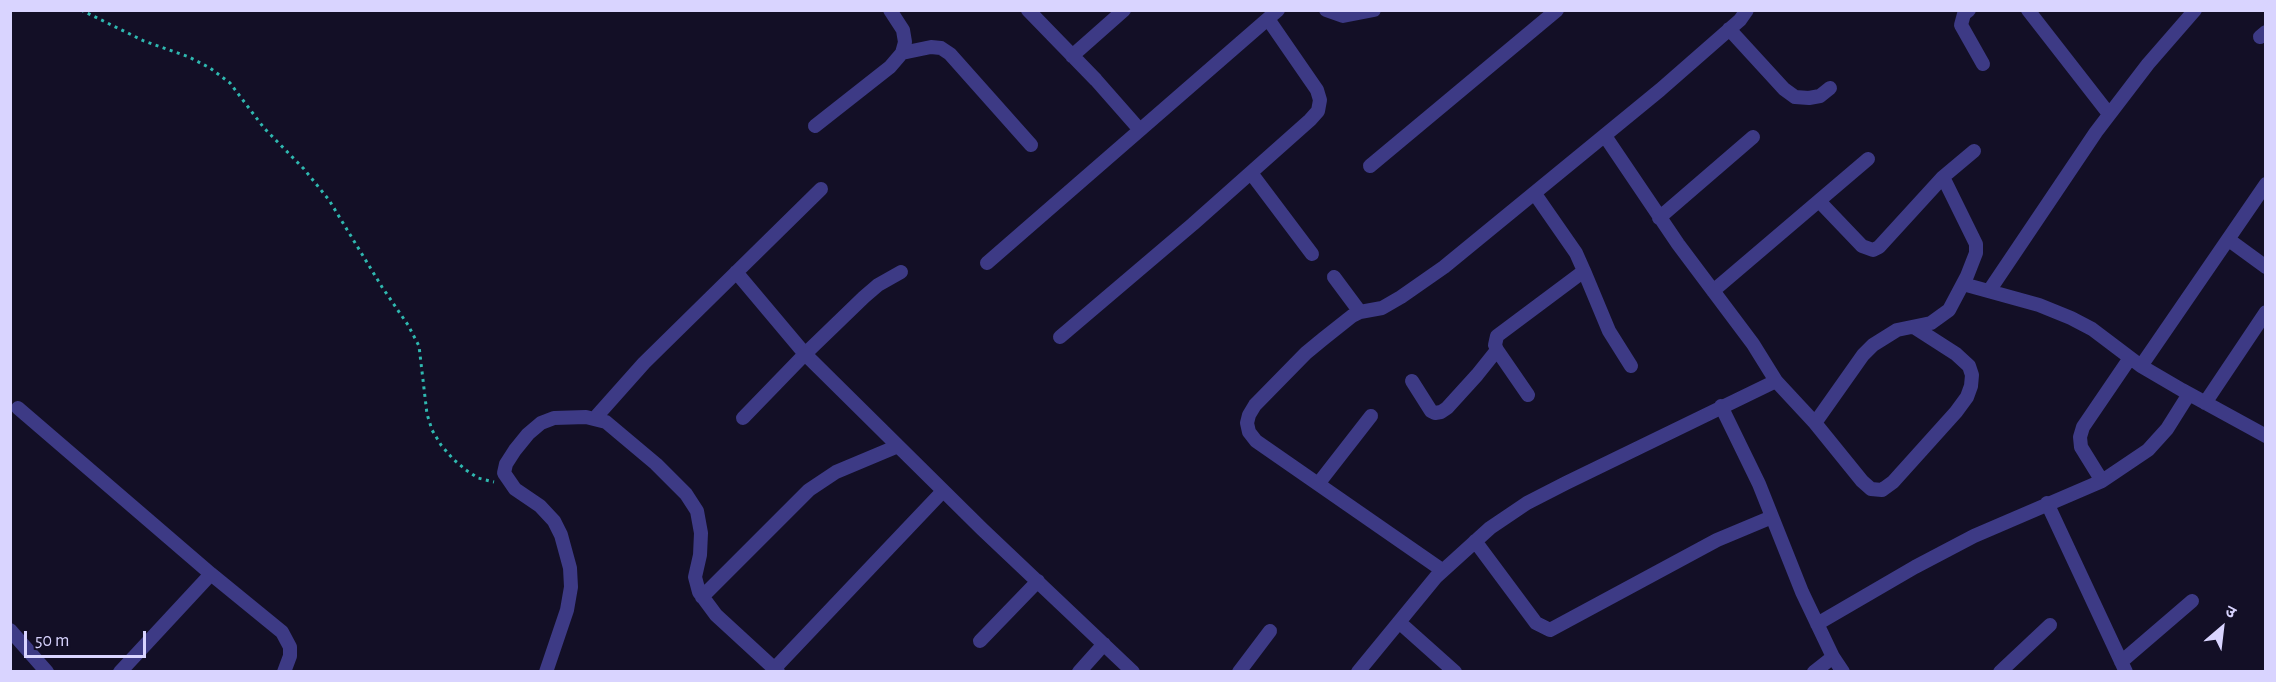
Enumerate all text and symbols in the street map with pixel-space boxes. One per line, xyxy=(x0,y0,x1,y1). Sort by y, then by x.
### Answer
north arrow xyxy=(2192,598,2252,658)
text: उ xyxy=(2223,603,2238,621)
scale bar xyxy=(27,619,148,657)
text: 50 m xyxy=(35,632,69,650)

